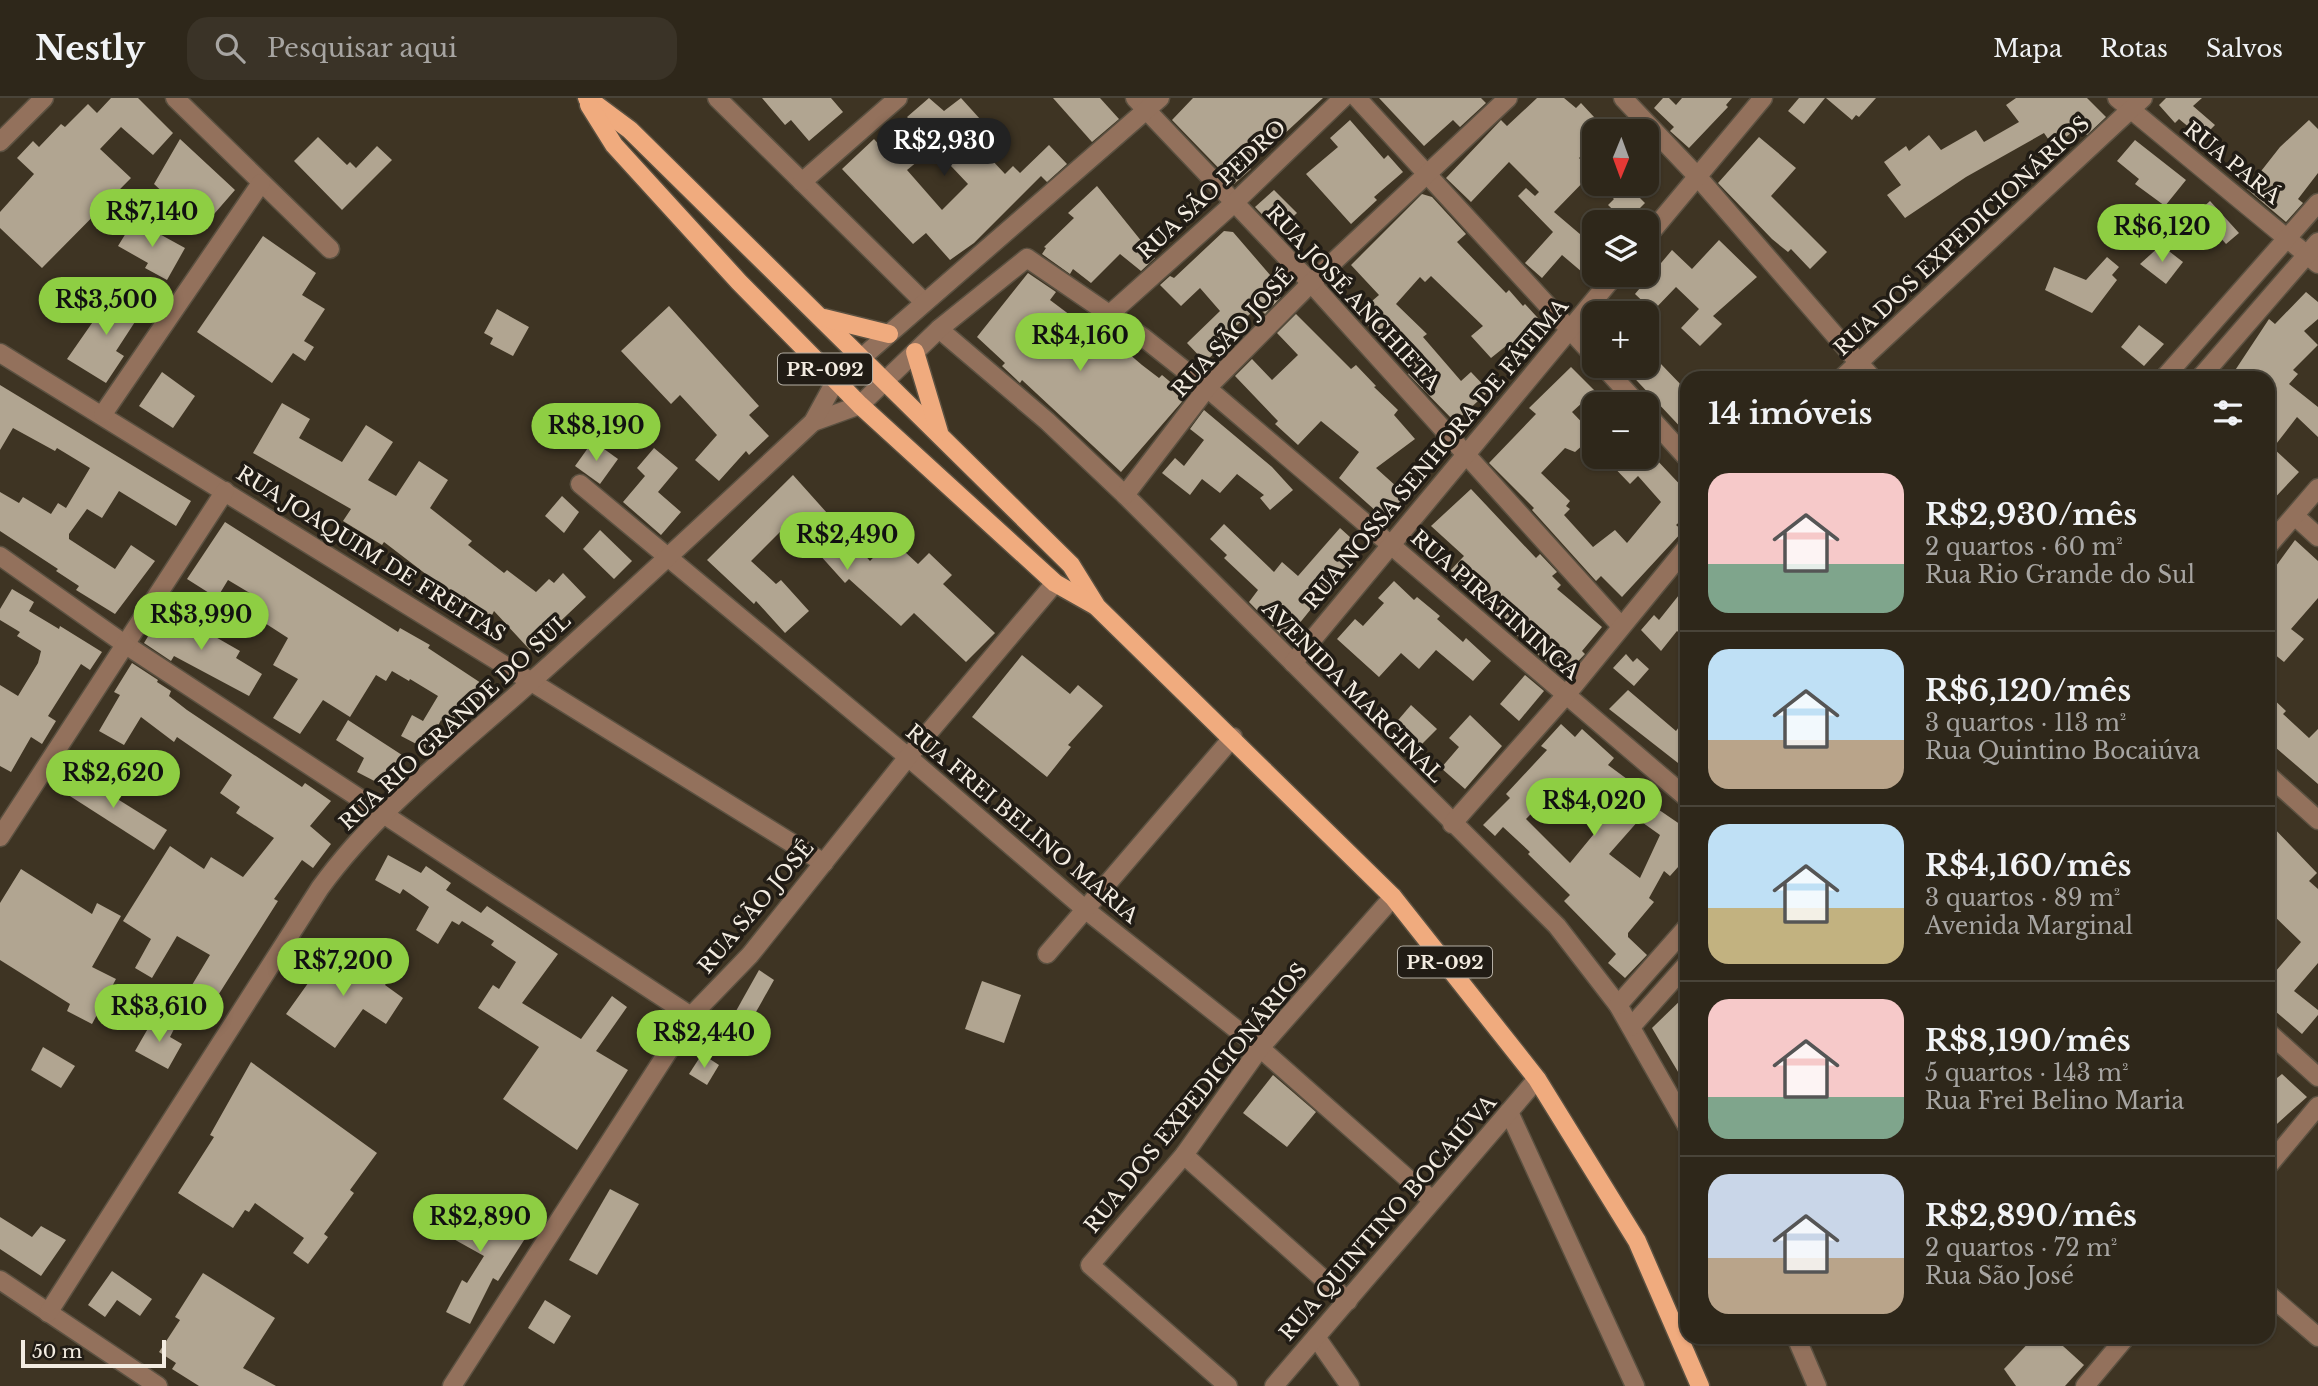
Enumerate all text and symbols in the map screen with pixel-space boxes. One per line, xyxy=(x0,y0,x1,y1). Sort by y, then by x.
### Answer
search box xyxy=(187,17,677,80)
text: Nestly xyxy=(35,28,145,69)
icon: search xyxy=(211,29,249,67)
text: Pesquisar aqui xyxy=(267,32,457,64)
text: Mapa xyxy=(1993,34,2062,63)
text: Rotas xyxy=(2100,34,2168,63)
text: Salvos xyxy=(2206,34,2283,63)
street label: RUA DOS EXPEDICIONÁRIOS xyxy=(1829,111,2095,361)
street label: RUA SÃO PEDRO xyxy=(1132,115,1292,265)
street label: RUA PARÁ xyxy=(2178,116,2286,210)
pin: R$2,930 xyxy=(879,118,1009,178)
north arrow xyxy=(1582,119,1659,196)
map controls xyxy=(1582,119,1659,469)
text: R$2,930 xyxy=(893,127,995,155)
pin: R$7,140 xyxy=(87,190,217,249)
text: R$7,140 xyxy=(106,198,198,226)
street label: RUA JOSÉ ANCHIETA xyxy=(1261,200,1446,396)
pin: R$6,120 xyxy=(2097,204,2227,264)
button: layers xyxy=(1582,210,1659,287)
text: R$6,120 xyxy=(2113,213,2211,241)
street label: RUA SÃO JOSÉ xyxy=(1167,263,1299,403)
pin: R$3,500 xyxy=(41,278,171,337)
text: R$3,500 xyxy=(55,286,157,314)
street label: RUA NOSSA SENHORA DE FÁTIMA xyxy=(1298,293,1574,615)
button: + xyxy=(1582,301,1659,378)
pin: R$4,160 xyxy=(1015,314,1145,373)
text: R$4,160 xyxy=(1031,322,1129,350)
road number: PR-092 xyxy=(778,354,872,384)
button: − xyxy=(1582,392,1659,469)
icon: filters xyxy=(2209,394,2247,432)
text: 14 imóveis xyxy=(1708,395,1873,432)
pin: R$8,190 xyxy=(531,404,661,463)
text: R$8,190 xyxy=(547,412,645,440)
street label: RUA JOAQUIM DE FREITAS xyxy=(232,460,510,648)
text: R$2,930/mês xyxy=(1925,496,2137,533)
icon: home xyxy=(1764,501,1848,585)
pin: R$2,490 xyxy=(782,512,912,572)
text: R$2,490 xyxy=(796,521,898,549)
street label: RUA PIRATININGA xyxy=(1405,525,1585,686)
text: 2 quartos · 60 m² xyxy=(1925,533,2123,561)
text: Rua Rio Grande do Sul xyxy=(1925,561,2195,589)
pin: R$3,990 xyxy=(136,592,266,652)
street label: AVENIDA MARGINAL xyxy=(1256,595,1449,788)
text: R$3,990 xyxy=(150,601,252,629)
street label: RUA RIO GRANDE DO SUL xyxy=(334,608,576,836)
text: R$6,120/mês xyxy=(1925,672,2131,709)
icon: home xyxy=(1764,677,1848,761)
text: 3 quartos · 113 m² xyxy=(1925,709,2126,737)
street label: RUA FREI BELINO MARIA xyxy=(900,719,1144,929)
text: Rua Quintino Bocaiúva xyxy=(1925,737,2200,765)
pin: R$2,620 xyxy=(48,750,178,810)
text: R$2,620 xyxy=(62,759,164,787)
pin: R$4,020 xyxy=(1529,778,1659,838)
text: R$4,020 xyxy=(1542,787,1646,815)
street label: RUA SÃO JOSÉ xyxy=(693,835,819,979)
text: R$4,160/mês xyxy=(1925,847,2132,884)
icon: home xyxy=(1764,852,1848,936)
text: 3 quartos · 89 m² xyxy=(1925,884,2120,912)
text: Avenida Marginal xyxy=(1925,912,2133,940)
pin: R$7,200 xyxy=(278,939,408,998)
road number: PR-092 xyxy=(1398,946,1492,978)
text: R$7,200 xyxy=(293,947,393,975)
street label: RUA DOS EXPEDICIONÁRIOS xyxy=(1079,958,1313,1238)
pin: R$3,610 xyxy=(94,984,224,1044)
text: R$3,610 xyxy=(111,993,207,1021)
pin: R$2,440 xyxy=(639,1010,769,1070)
text: R$2,440 xyxy=(653,1019,755,1047)
text: R$8,190/mês xyxy=(1925,1022,2131,1059)
icon: home xyxy=(1764,1027,1848,1111)
text: 5 quartos · 143 m² xyxy=(1925,1059,2128,1087)
text: Rua Frei Belino Maria xyxy=(1925,1087,2184,1115)
street label: RUA QUINTINO BOCAIÚVA xyxy=(1274,1089,1502,1346)
pin: R$2,890 xyxy=(415,1194,545,1254)
text: R$2,890/mês xyxy=(1925,1197,2137,1234)
icon: home xyxy=(1764,1202,1848,1286)
text: R$2,890 xyxy=(429,1203,531,1231)
text: 2 quartos · 72 m² xyxy=(1925,1234,2117,1262)
text: Rua São José xyxy=(1925,1262,2074,1290)
scale bar xyxy=(21,1337,166,1369)
text: 50 m xyxy=(32,1340,82,1363)

